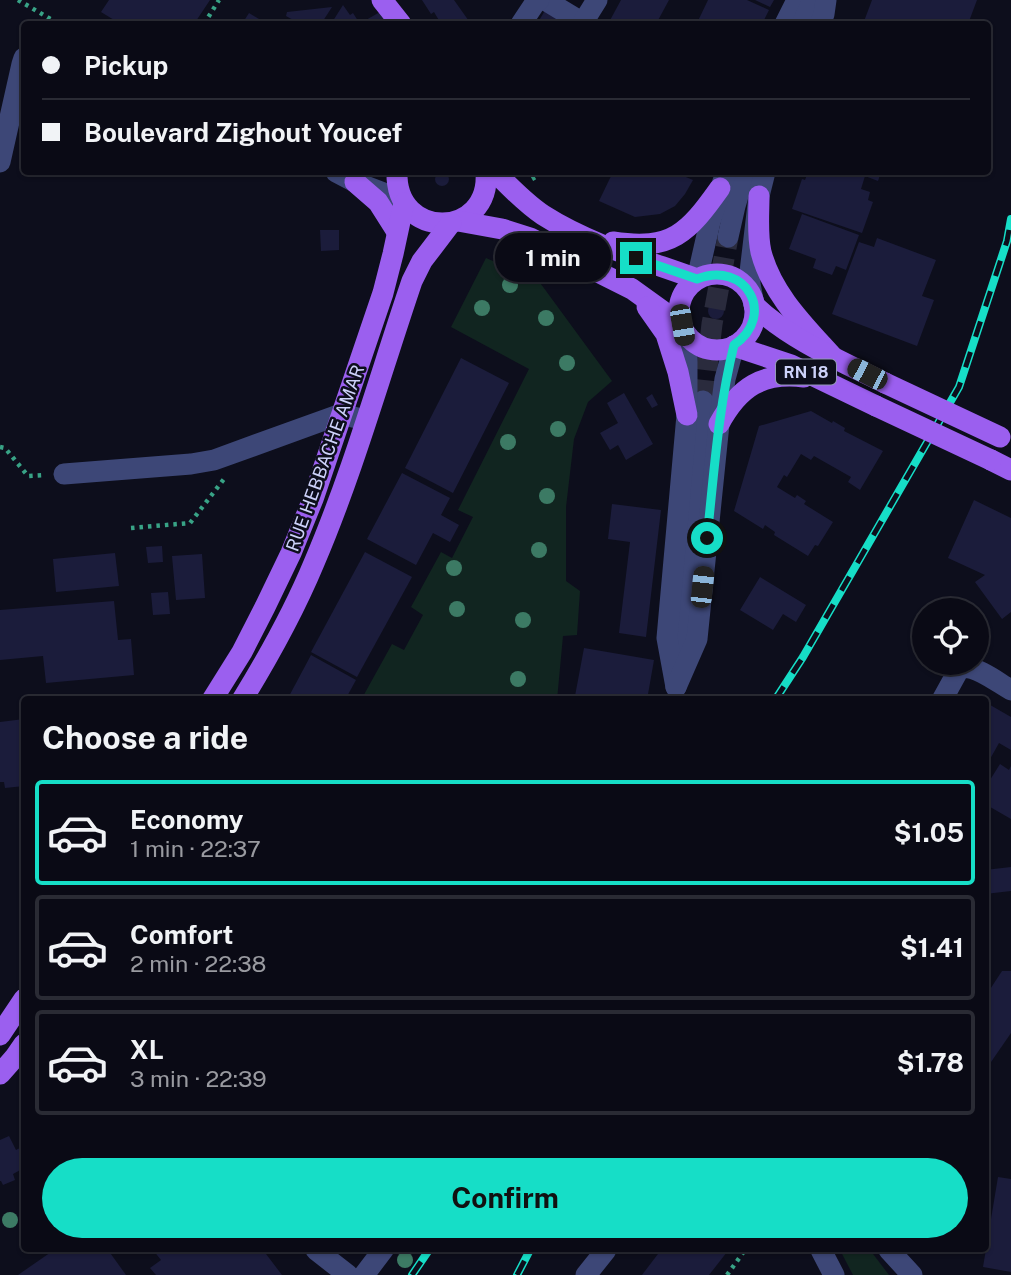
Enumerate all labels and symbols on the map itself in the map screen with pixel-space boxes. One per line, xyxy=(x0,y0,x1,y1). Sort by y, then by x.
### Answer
callout: 1 min xyxy=(496,233,612,282)
route end xyxy=(620,242,652,274)
car xyxy=(669,302,696,348)
car xyxy=(844,355,891,393)
road number: RN 18 xyxy=(776,360,836,384)
street label: RUE HEBBACHE AMAR xyxy=(281,362,369,554)
route start xyxy=(691,522,723,554)
car xyxy=(690,565,715,609)

